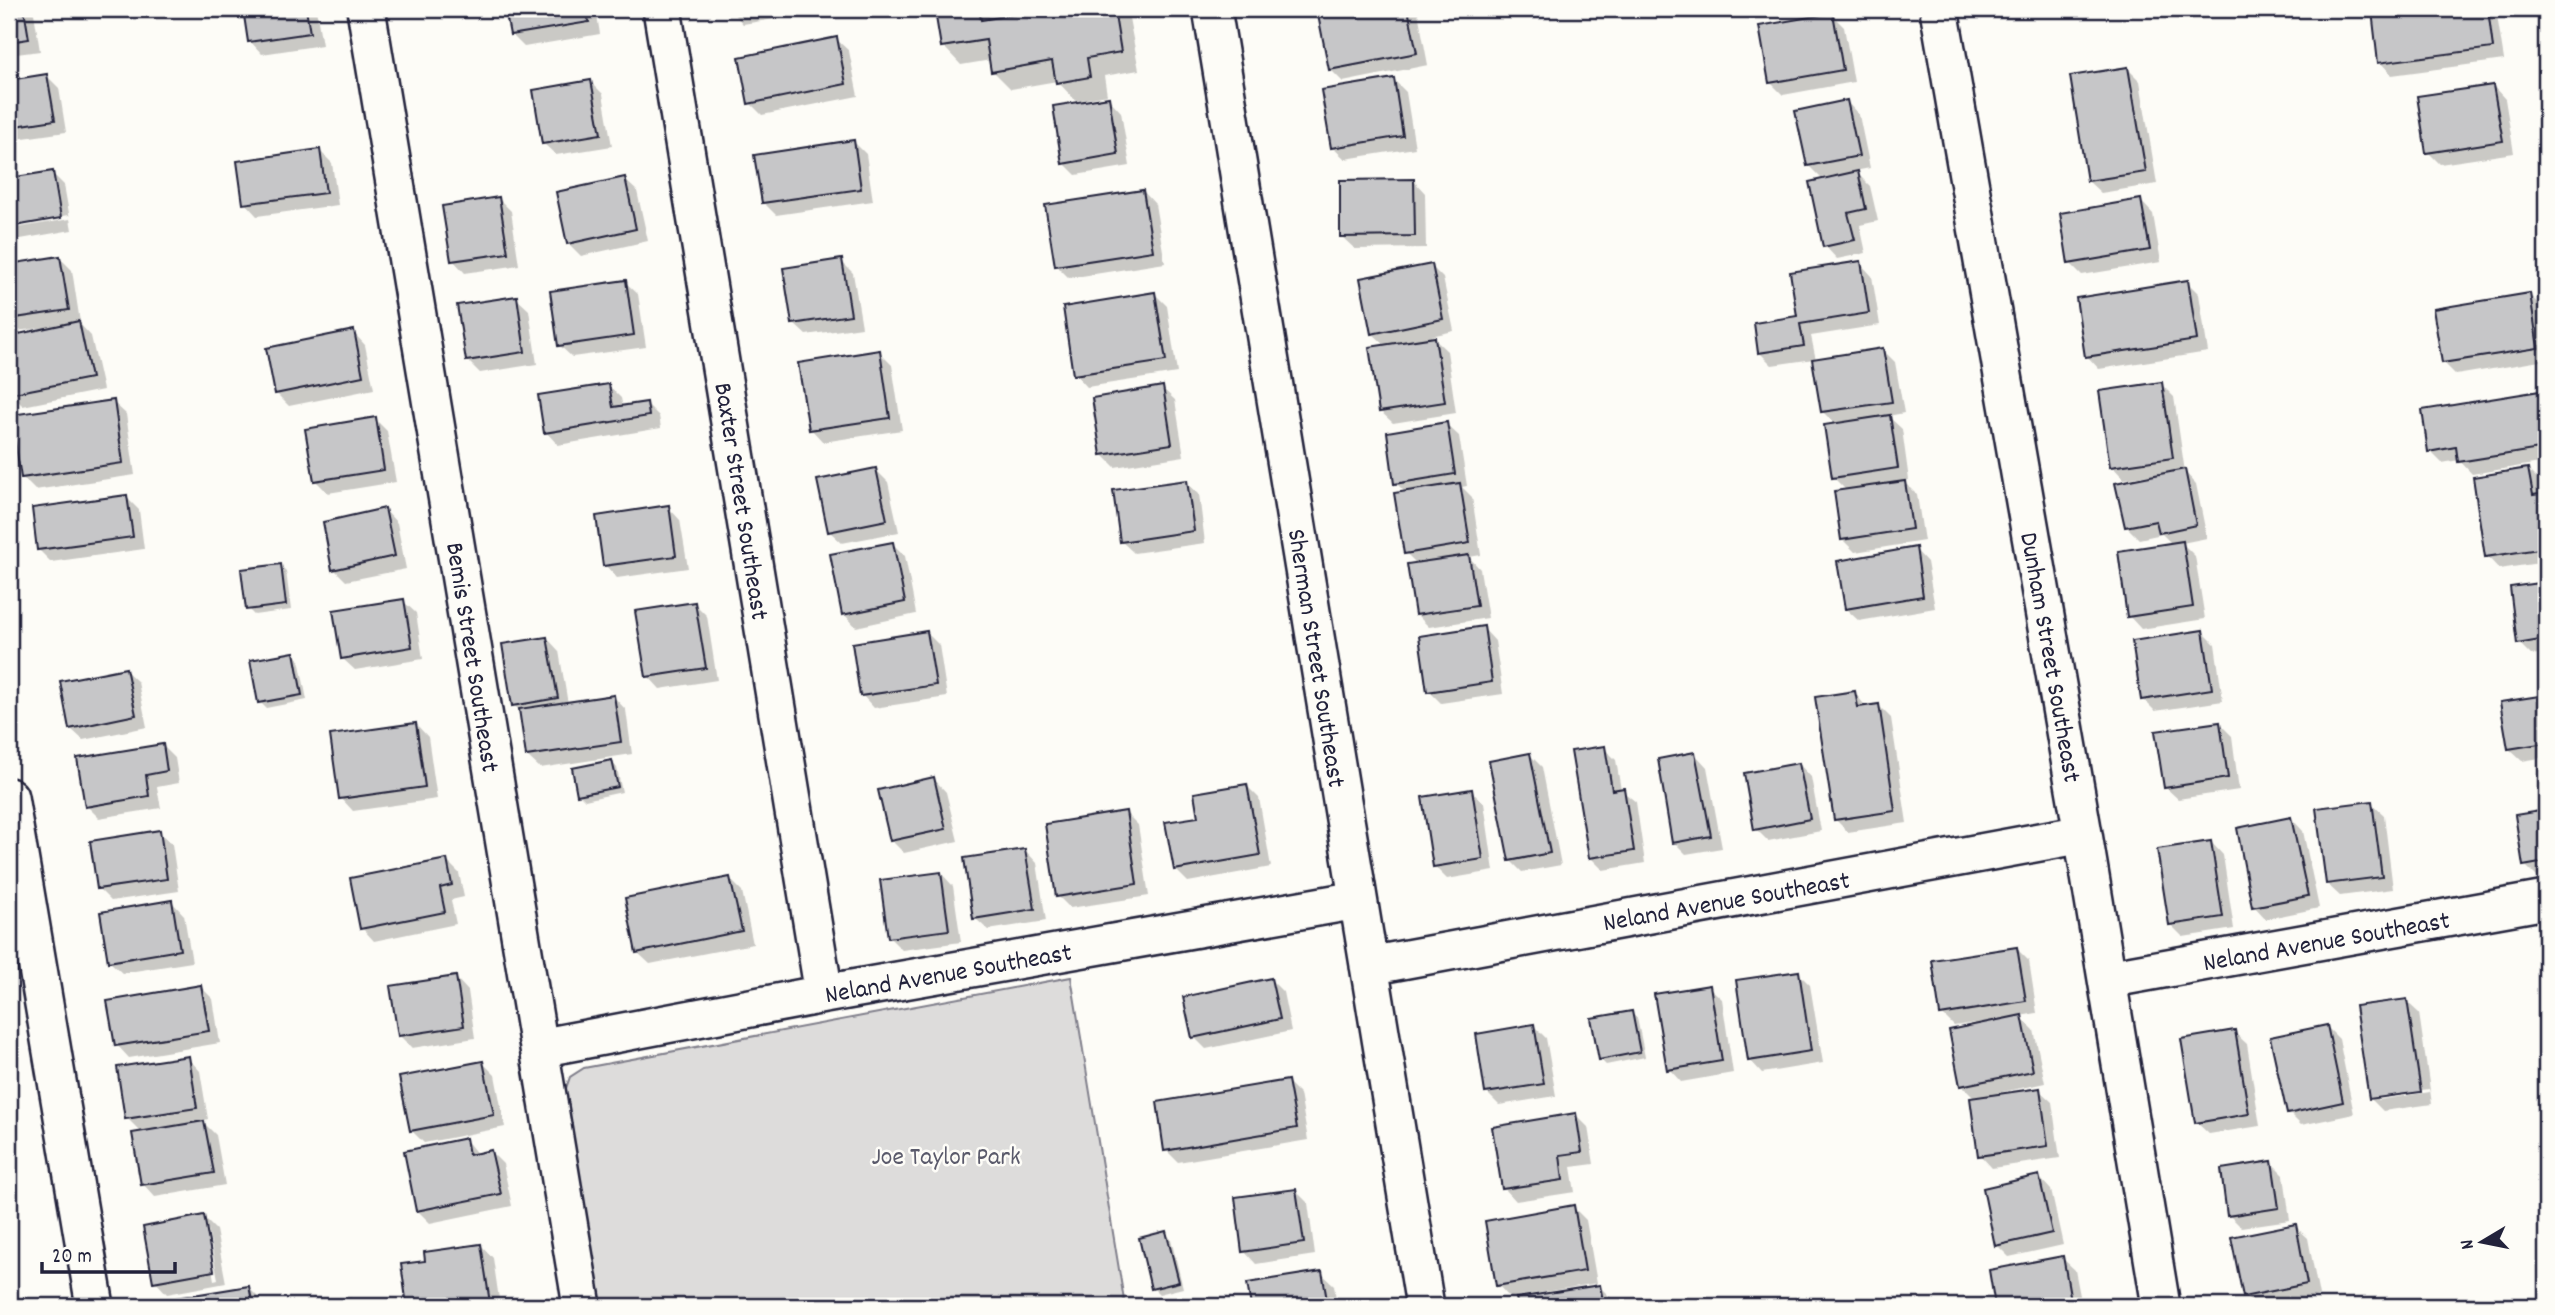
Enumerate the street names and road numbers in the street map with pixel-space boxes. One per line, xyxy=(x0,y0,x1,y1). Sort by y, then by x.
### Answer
street label: Baxter Street Southeast xyxy=(703,380,777,623)
street label: Sherman Street Southeast xyxy=(1276,526,1353,791)
street label: Dunham Street Southeast xyxy=(2008,530,2089,786)
street label: Bemis Street Southeast xyxy=(434,540,507,776)
street label: Neland Avenue Southeast xyxy=(1600,863,1853,943)
street label: Neland Avenue Southeast xyxy=(2200,903,2453,983)
street label: Neland Avenue Southeast xyxy=(822,935,1075,1015)

